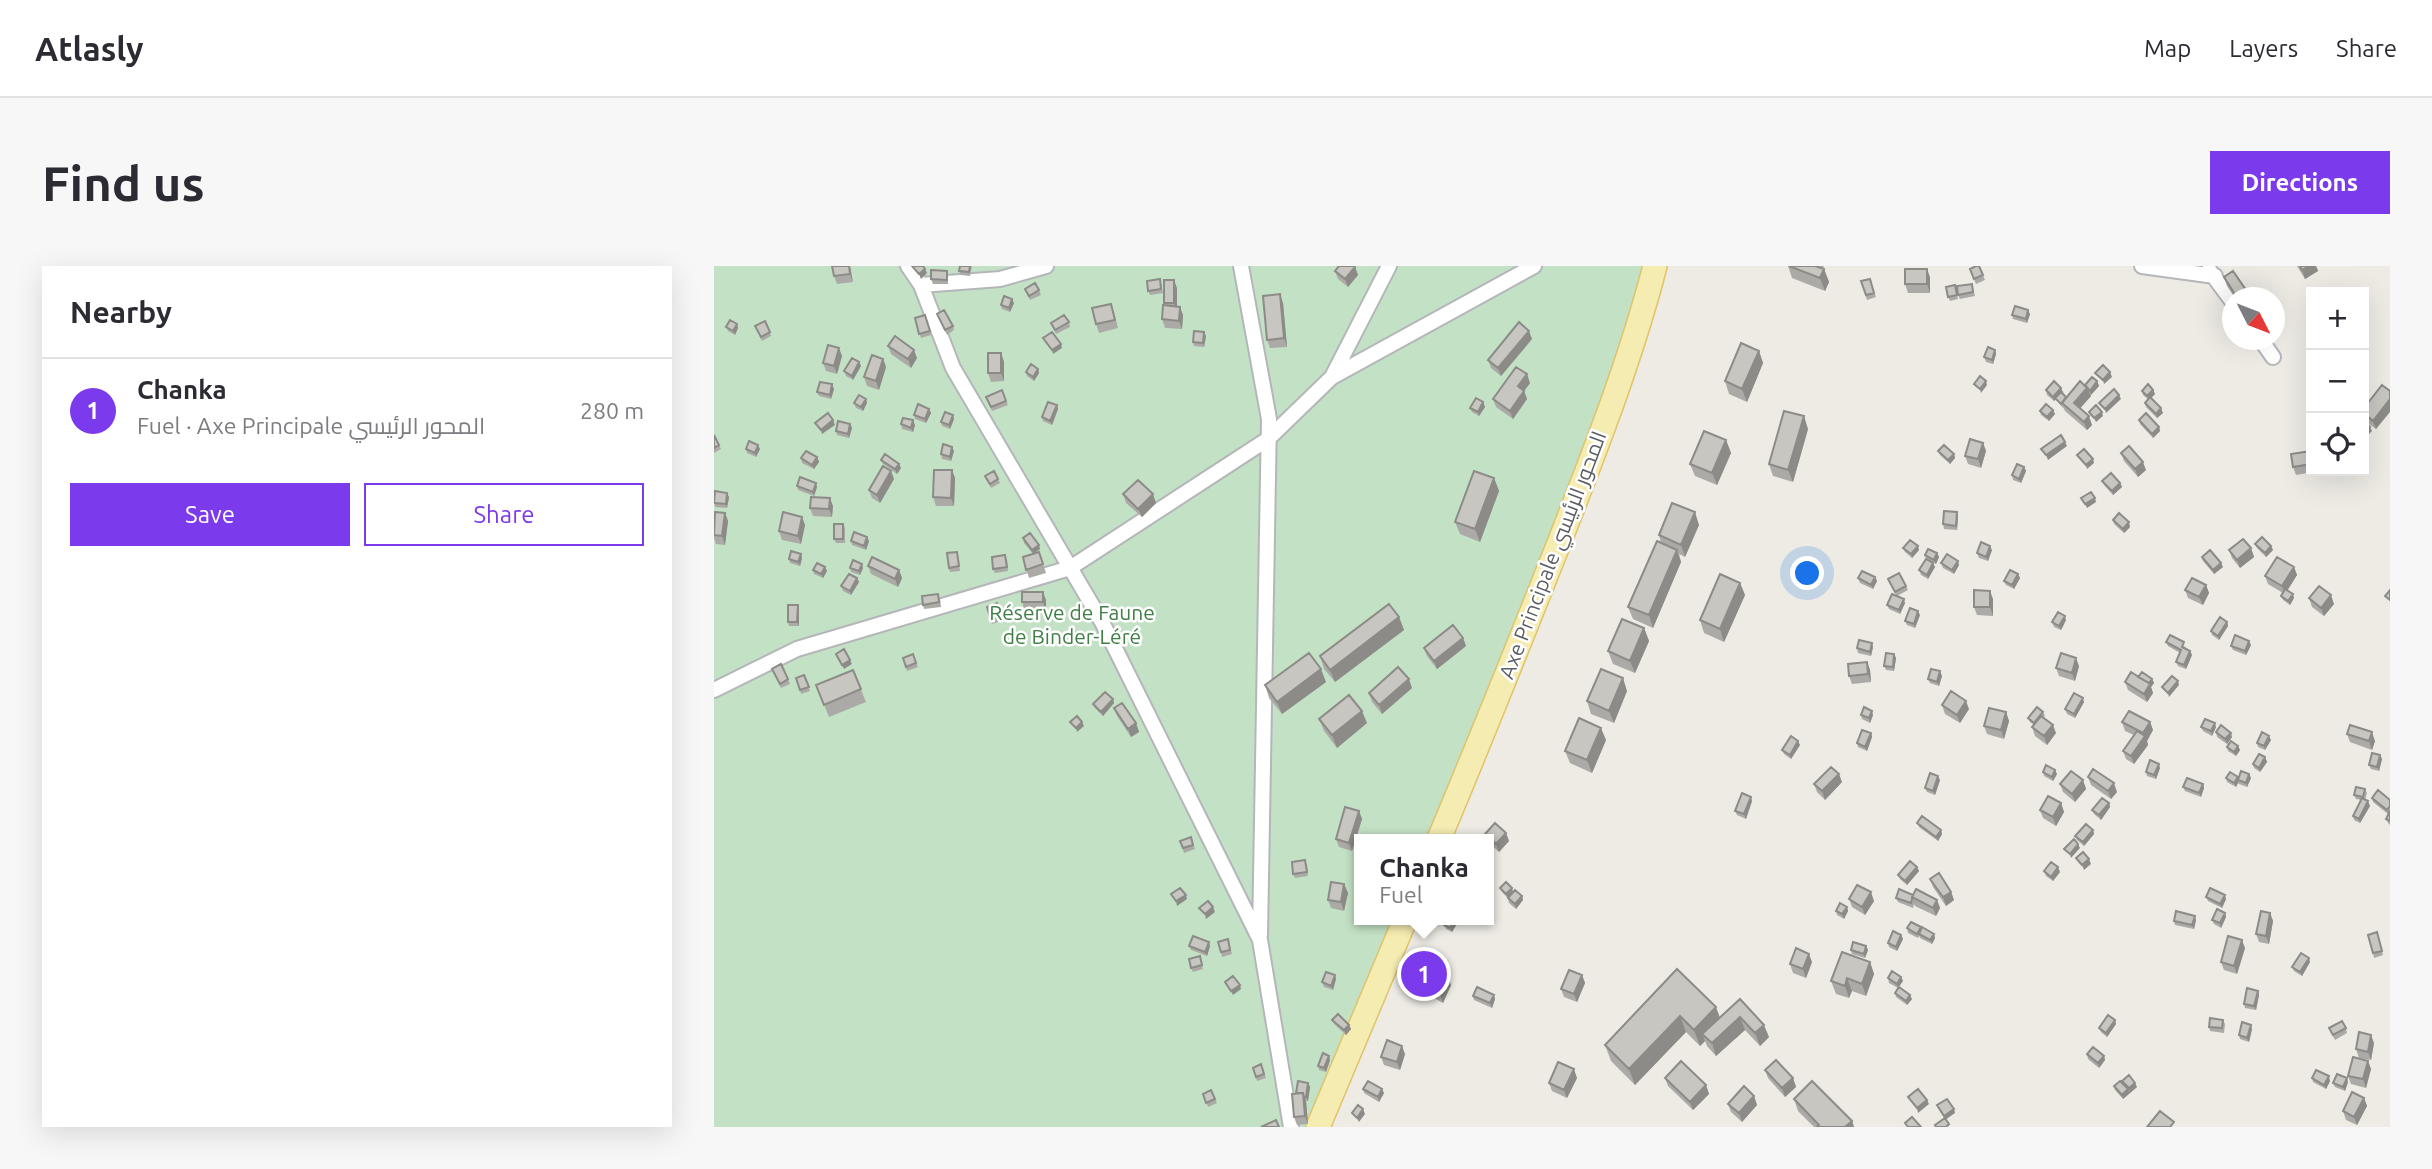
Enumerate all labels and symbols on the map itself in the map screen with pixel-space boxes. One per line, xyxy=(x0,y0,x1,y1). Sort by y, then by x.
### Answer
north arrow xyxy=(2222,287,2285,350)
street label: Axe Principale المحور الرئيسي xyxy=(1494,427,1614,683)
your location xyxy=(1790,556,1824,590)
park label: Réserve de Faune de Binder-Léré xyxy=(989,600,1155,648)
pin: 1 xyxy=(1401,948,1447,1000)

